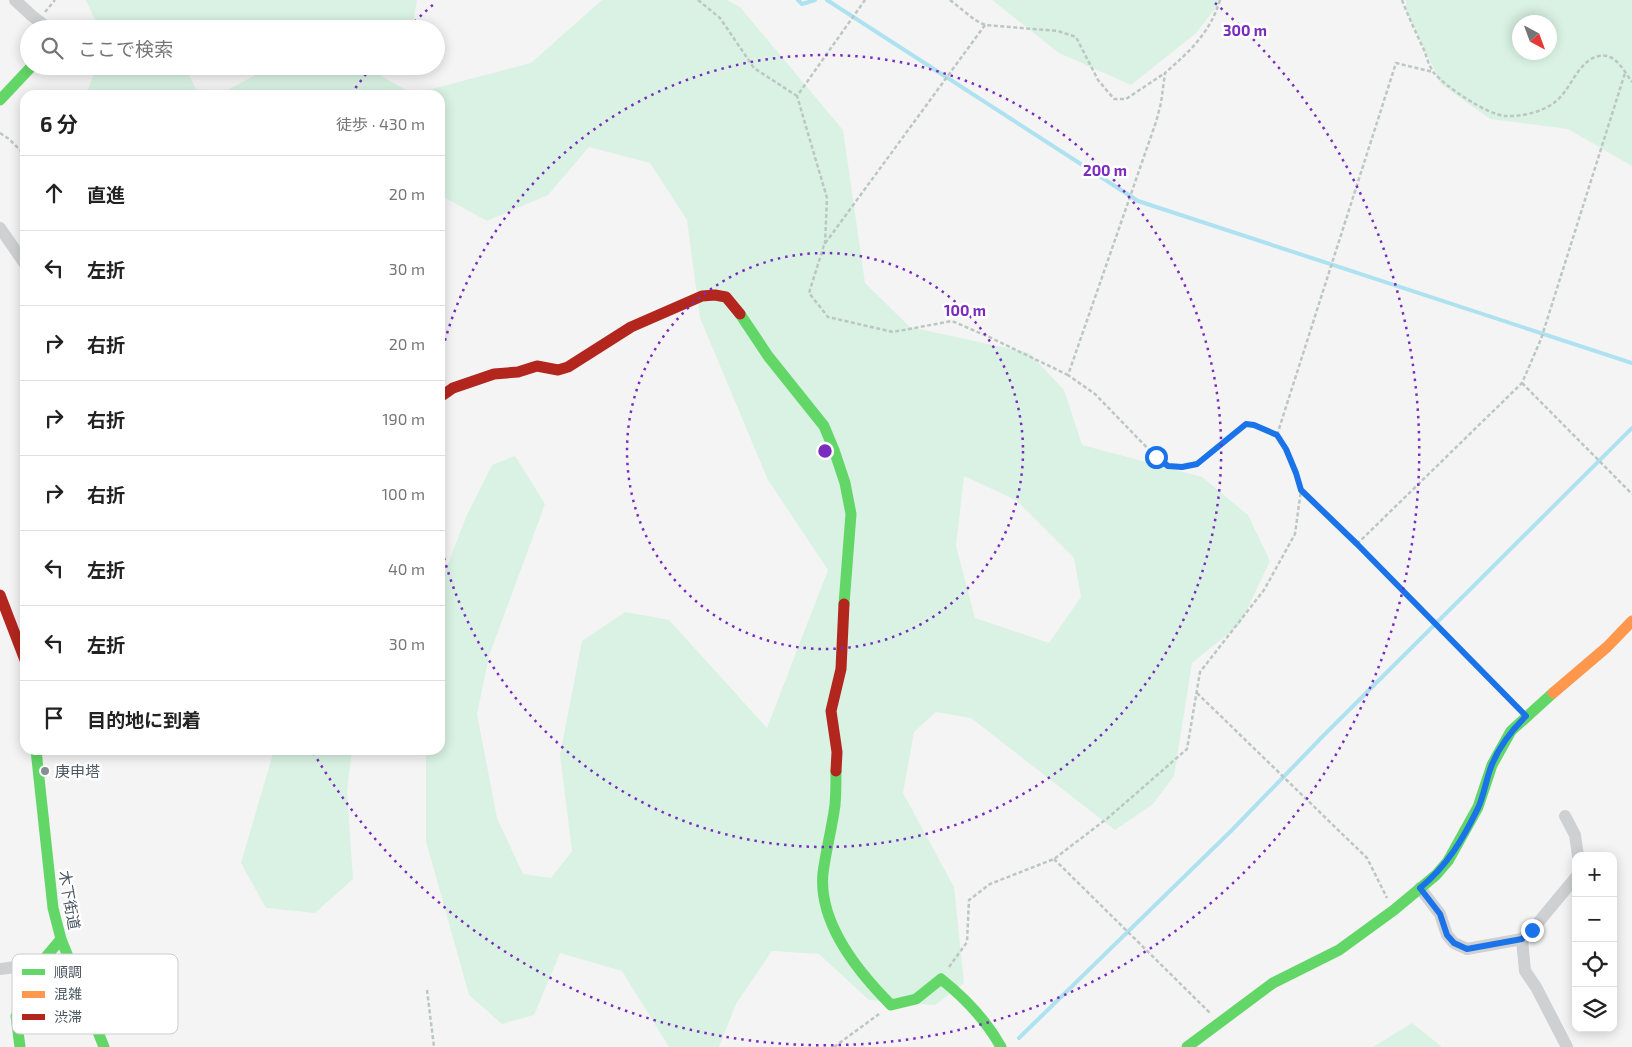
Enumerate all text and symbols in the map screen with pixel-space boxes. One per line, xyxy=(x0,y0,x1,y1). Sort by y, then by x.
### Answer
north arrow xyxy=(1512,15,1557,60)
search box xyxy=(20,20,445,75)
text: 300 m xyxy=(1223,21,1267,39)
icon: search xyxy=(38,34,66,62)
text: ここで検索 xyxy=(78,37,173,60)
text: 6 分 xyxy=(40,111,78,136)
text: 徒歩 · 430 m xyxy=(336,114,425,133)
text: 200 m xyxy=(1083,161,1127,179)
icon: ahead xyxy=(40,179,68,207)
text: 直進 xyxy=(87,183,125,206)
text: 20 m xyxy=(389,184,425,203)
icon: left xyxy=(40,254,68,282)
text: 左折 xyxy=(87,258,125,281)
text: 30 m xyxy=(389,259,425,278)
text: 100 m xyxy=(944,301,986,319)
icon: right xyxy=(40,329,68,357)
text: 右折 xyxy=(87,333,125,356)
text: 20 m xyxy=(389,334,425,353)
icon: right xyxy=(40,404,68,432)
text: 右折 xyxy=(87,408,125,431)
text: 190 m xyxy=(382,409,425,428)
centre of rings xyxy=(816,442,834,460)
route start xyxy=(1145,446,1168,469)
icon: right xyxy=(40,479,68,507)
text: 右折 xyxy=(87,483,125,506)
text: 100 m xyxy=(382,484,425,503)
icon: left xyxy=(40,554,68,582)
text: 左折 xyxy=(87,558,125,581)
text: 40 m xyxy=(388,559,425,578)
icon: left xyxy=(40,629,68,657)
text: 左折 xyxy=(87,633,125,656)
text: 30 m xyxy=(389,634,425,653)
icon: arrive xyxy=(40,704,68,732)
text: 目的地に到着 xyxy=(87,708,201,731)
place label: 庚申塔 xyxy=(55,762,100,780)
marker: 庚申塔 xyxy=(39,765,51,777)
map controls xyxy=(1572,852,1617,1032)
button: + xyxy=(1572,852,1617,897)
street label: 木下街道 xyxy=(56,869,84,931)
button: − xyxy=(1572,897,1617,942)
route end xyxy=(1521,919,1544,942)
button: locate xyxy=(1572,942,1617,987)
legend xyxy=(12,954,178,1034)
text: 順調 xyxy=(54,963,82,980)
text: 混雑 xyxy=(54,985,82,1002)
button: layers xyxy=(1572,987,1617,1032)
text: 渋滞 xyxy=(54,1008,82,1025)

